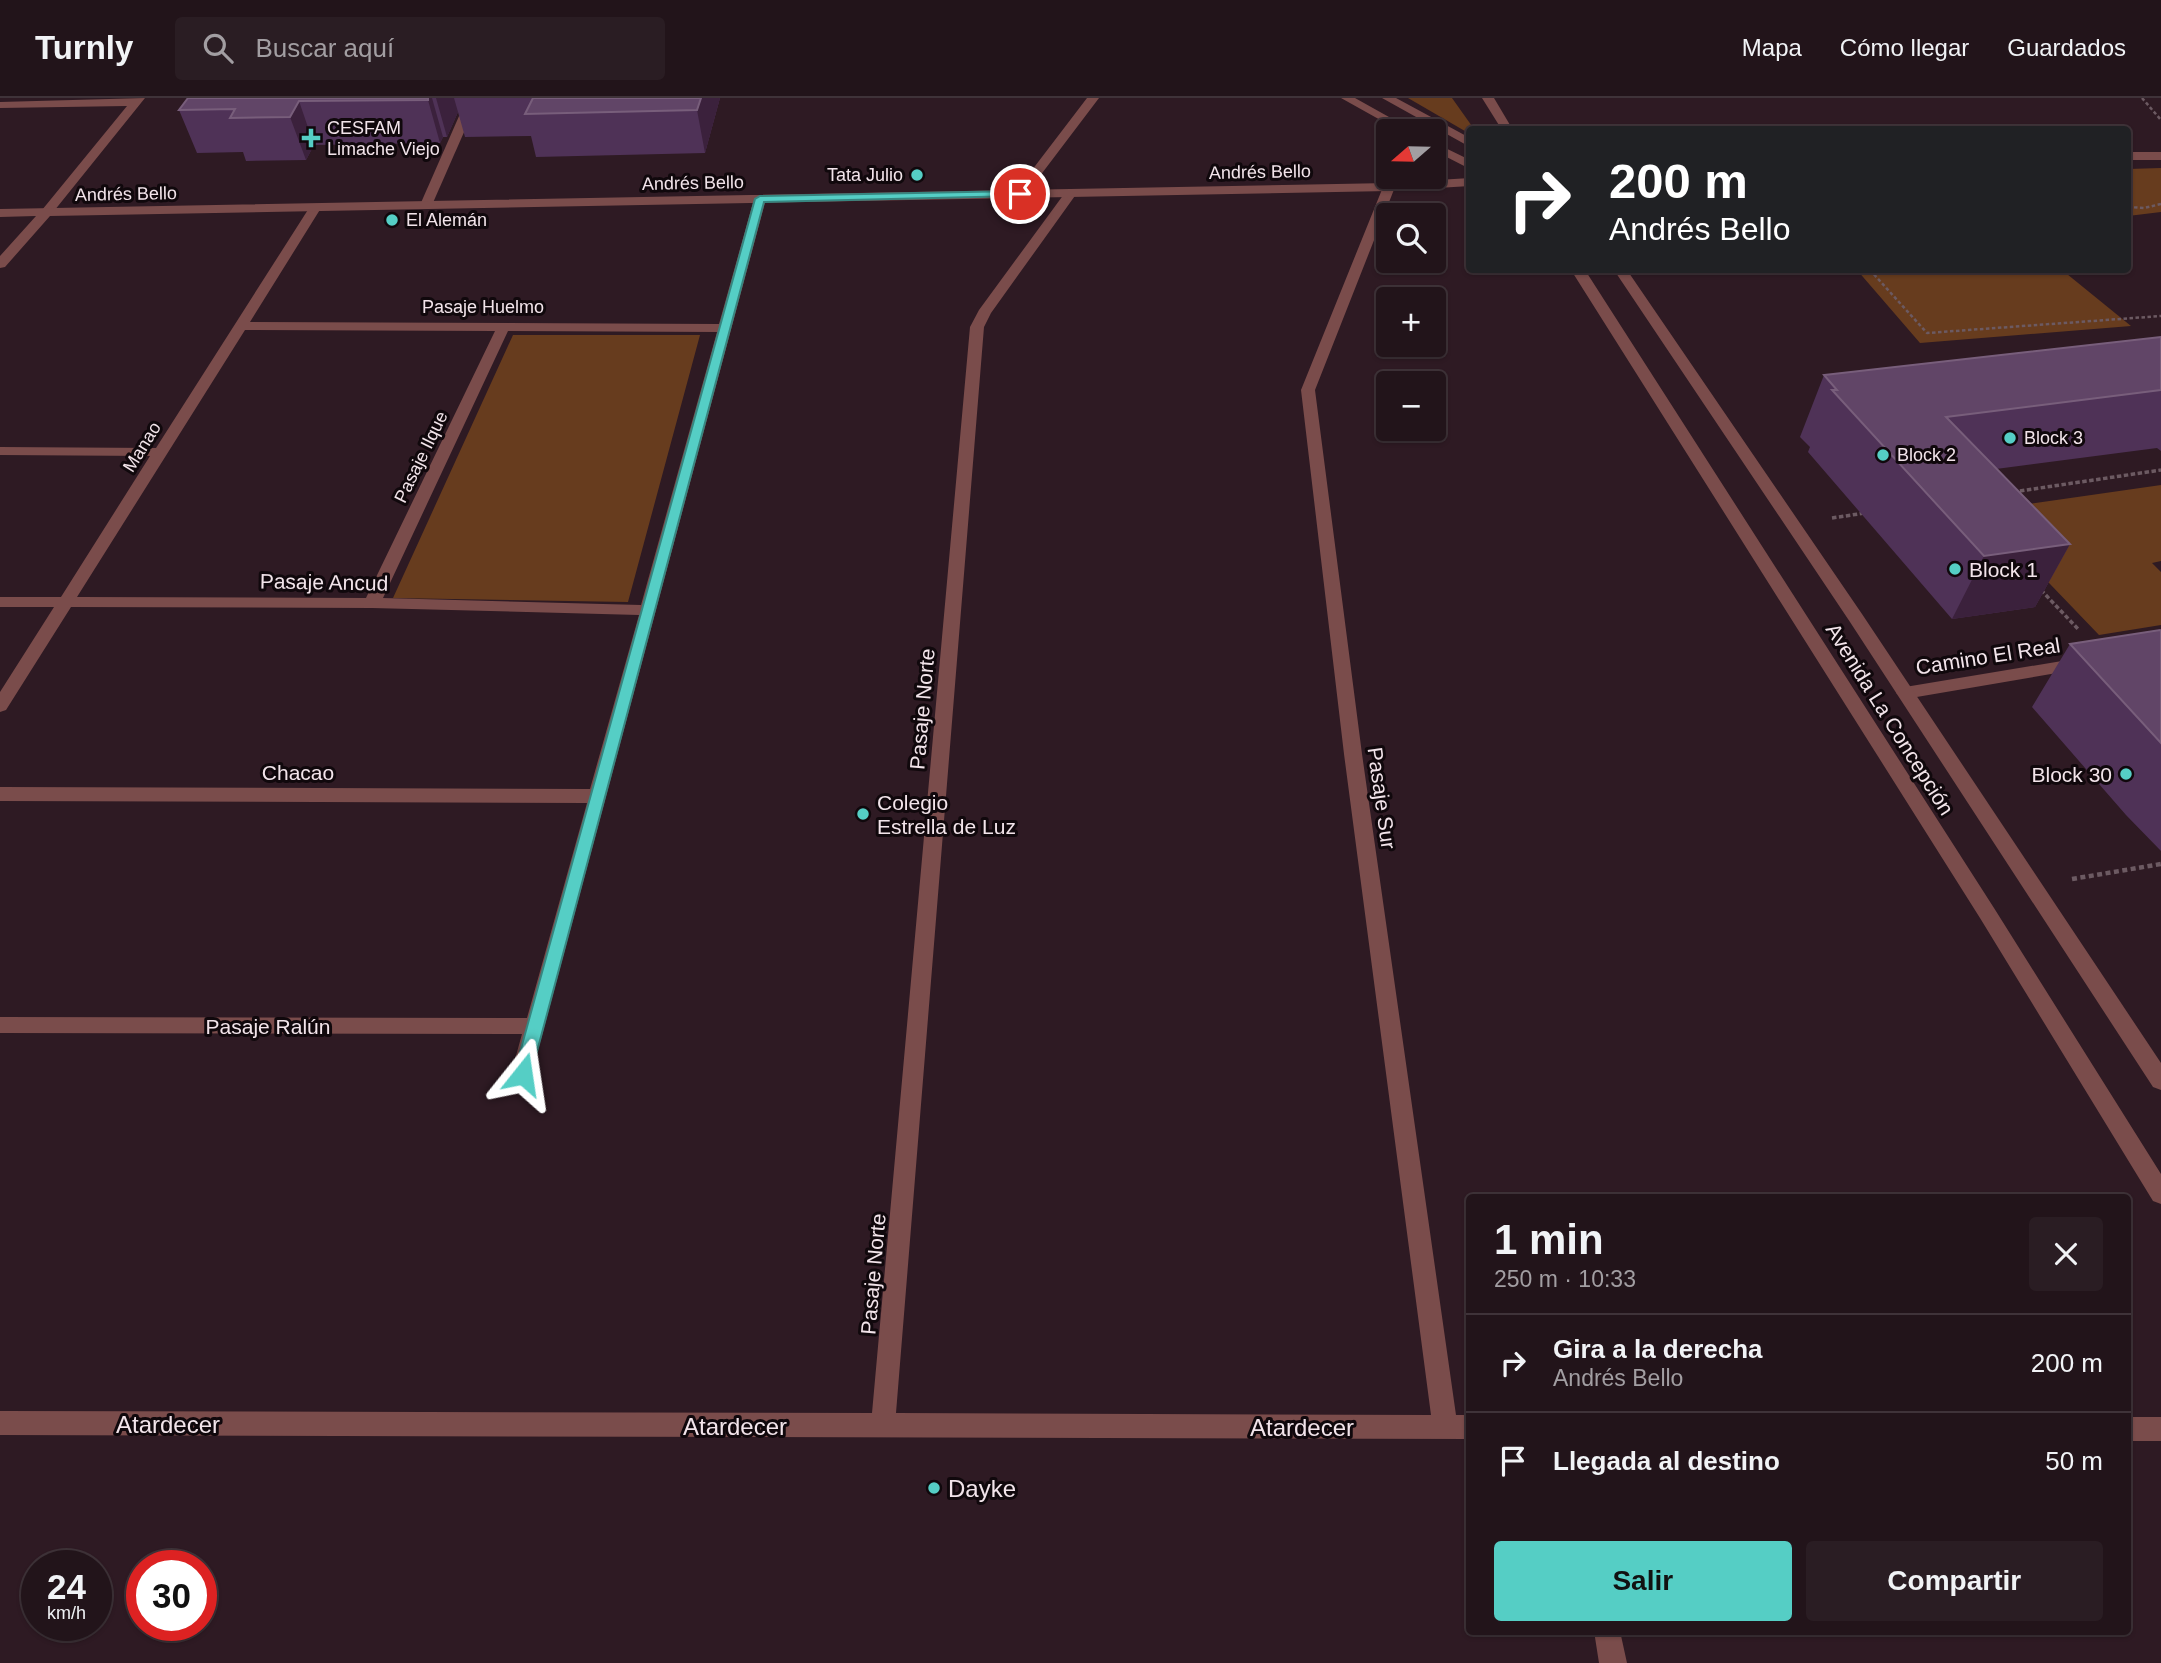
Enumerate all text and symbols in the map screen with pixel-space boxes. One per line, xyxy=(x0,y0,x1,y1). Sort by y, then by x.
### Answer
search box xyxy=(175,17,665,80)
text: Turnly xyxy=(35,29,133,66)
icon: search xyxy=(199,29,237,67)
text: Buscar aquí xyxy=(255,33,394,63)
text: Mapa xyxy=(1742,34,1802,61)
text: Cómo llegar xyxy=(1840,34,1969,61)
text: Guardados xyxy=(2007,34,2126,61)
place label: CESFAM Limache Viejo xyxy=(327,118,440,159)
north arrow xyxy=(1376,119,1446,189)
map controls xyxy=(1376,119,1446,441)
marker: CESFAM Limache Viejo xyxy=(301,128,321,148)
icon: right xyxy=(1494,154,1585,245)
text: 200 m xyxy=(1609,154,1748,208)
street label: Andrés Bello xyxy=(1209,161,1311,183)
pin xyxy=(990,164,1050,224)
place label: Tata Julio xyxy=(827,165,903,185)
marker: Tata Julio xyxy=(909,167,925,183)
street label: Andrés Bello xyxy=(642,172,744,194)
icon: arrive xyxy=(1001,175,1039,213)
street label: Andrés Bello xyxy=(75,183,177,205)
button: search xyxy=(1376,203,1446,273)
place label: El Alemán xyxy=(406,210,487,230)
text: Andrés Bello xyxy=(1609,211,1790,247)
marker: El Alemán xyxy=(384,212,400,228)
button: + xyxy=(1376,287,1446,357)
street label: Pasaje Huelmo xyxy=(422,297,544,317)
button: − xyxy=(1376,371,1446,441)
street label: Pasaje Ilque xyxy=(390,408,452,506)
street label: Manao xyxy=(119,418,165,476)
place label: Block 3 xyxy=(2024,428,2083,448)
marker: Block 3 xyxy=(2002,430,2018,446)
place label: Block 2 xyxy=(1897,445,1956,465)
marker: Block 2 xyxy=(1875,447,1891,463)
place label: Block 1 xyxy=(1969,558,2038,581)
marker: Block 1 xyxy=(1947,561,1963,577)
street label: Pasaje Ancud xyxy=(260,569,388,595)
street label: Avenida La Concepción xyxy=(1822,619,1958,819)
street label: Camino El Real xyxy=(1914,633,2062,679)
street label: Pasaje Norte xyxy=(905,648,939,770)
street label: Pasaje Sur xyxy=(1363,746,1401,850)
street label: Chacao xyxy=(262,761,334,784)
place label: Block 30 xyxy=(2031,763,2112,786)
marker: Block 30 xyxy=(2118,766,2134,782)
place label: Colegio Estrella de Luz xyxy=(877,791,1016,838)
marker: Colegio Estrella de Luz xyxy=(855,806,871,822)
street label: Pasaje Ralún xyxy=(206,1015,330,1038)
position arrow xyxy=(486,1037,560,1111)
street label: Pasaje Norte xyxy=(856,1213,890,1335)
text: 1 min xyxy=(1494,1216,1604,1263)
button: close xyxy=(2029,1217,2103,1291)
text: 250 m · 10:33 xyxy=(1494,1266,1636,1292)
text: Gira a la derecha xyxy=(1553,1334,1763,1364)
icon: right xyxy=(1494,1344,1532,1382)
text: 200 m xyxy=(2031,1348,2103,1378)
text: Andrés Bello xyxy=(1553,1365,1683,1391)
street label: Atardecer xyxy=(116,1411,220,1438)
street label: Atardecer xyxy=(683,1413,787,1440)
street label: Atardecer xyxy=(1250,1414,1354,1441)
icon: arrive xyxy=(1494,1442,1532,1480)
text: Llegada al destino xyxy=(1553,1446,1780,1476)
text: 50 m xyxy=(2045,1446,2103,1476)
place label: Dayke xyxy=(948,1475,1016,1502)
marker: Dayke xyxy=(926,1480,942,1496)
button: Salir xyxy=(1494,1541,1792,1621)
button: Compartir xyxy=(1806,1541,2103,1621)
speed limit sign: 30 xyxy=(126,1550,217,1641)
text: 24 xyxy=(47,1567,86,1606)
text: km/h xyxy=(47,1603,86,1623)

